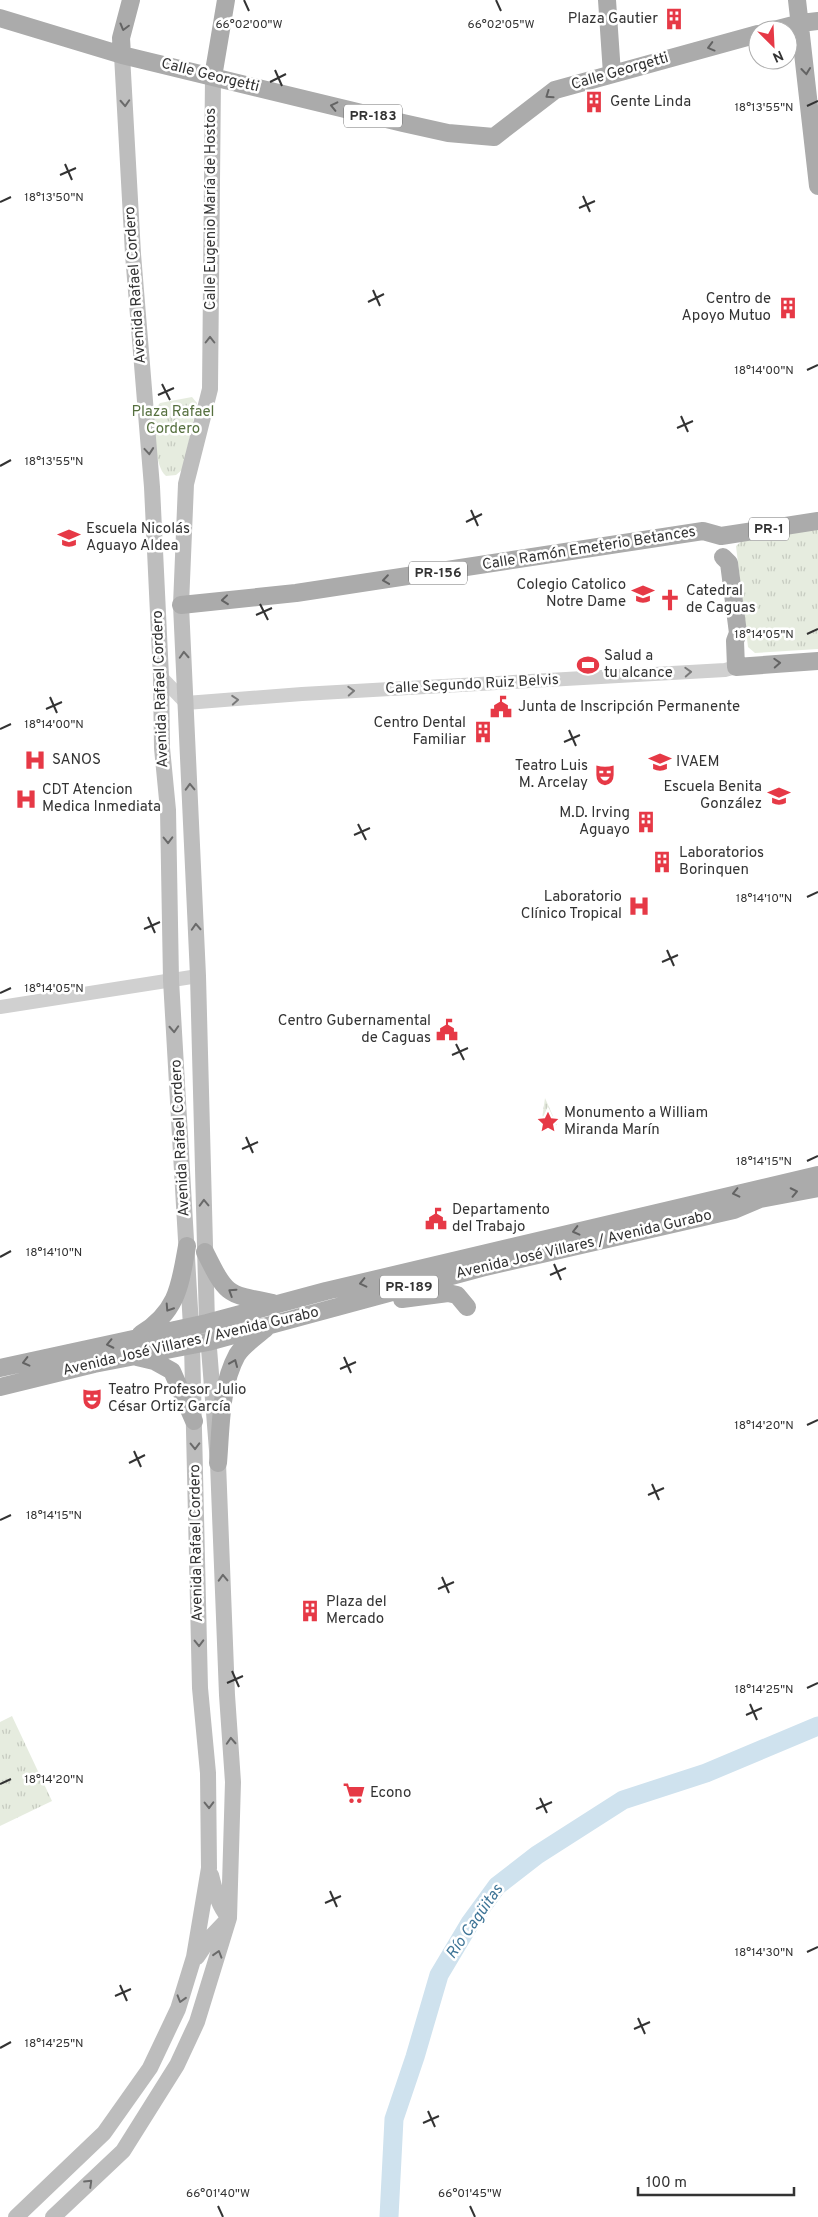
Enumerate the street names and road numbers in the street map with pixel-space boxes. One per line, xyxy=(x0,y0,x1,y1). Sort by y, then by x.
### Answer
street label: Calle Georgetti xyxy=(569,49,671,95)
street label: Calle Georgetti xyxy=(159,55,261,97)
road number: PR-183 xyxy=(344,104,402,128)
street label: Calle Eugenio María de Hostos xyxy=(202,108,221,310)
street label: Avenida Rafael Cordero xyxy=(121,206,151,364)
road number: PR-1 xyxy=(749,518,789,540)
street label: Calle Ramón Emeterio Betances xyxy=(481,523,697,575)
road number: PR-156 xyxy=(409,562,467,584)
street label: Avenida Rafael Cordero xyxy=(149,610,173,768)
street label: Calle Segundo Ruiz Belvis xyxy=(385,671,559,699)
street label: Avenida Rafael Cordero xyxy=(167,1059,195,1217)
street label: Avenida José Villares / Avenida Gurabo xyxy=(454,1206,714,1284)
road number: PR-189 xyxy=(380,1275,438,1298)
street label: Avenida José Villares / Avenida Gurabo xyxy=(61,1303,321,1381)
street label: Avenida Rafael Cordero xyxy=(186,1464,208,1622)

